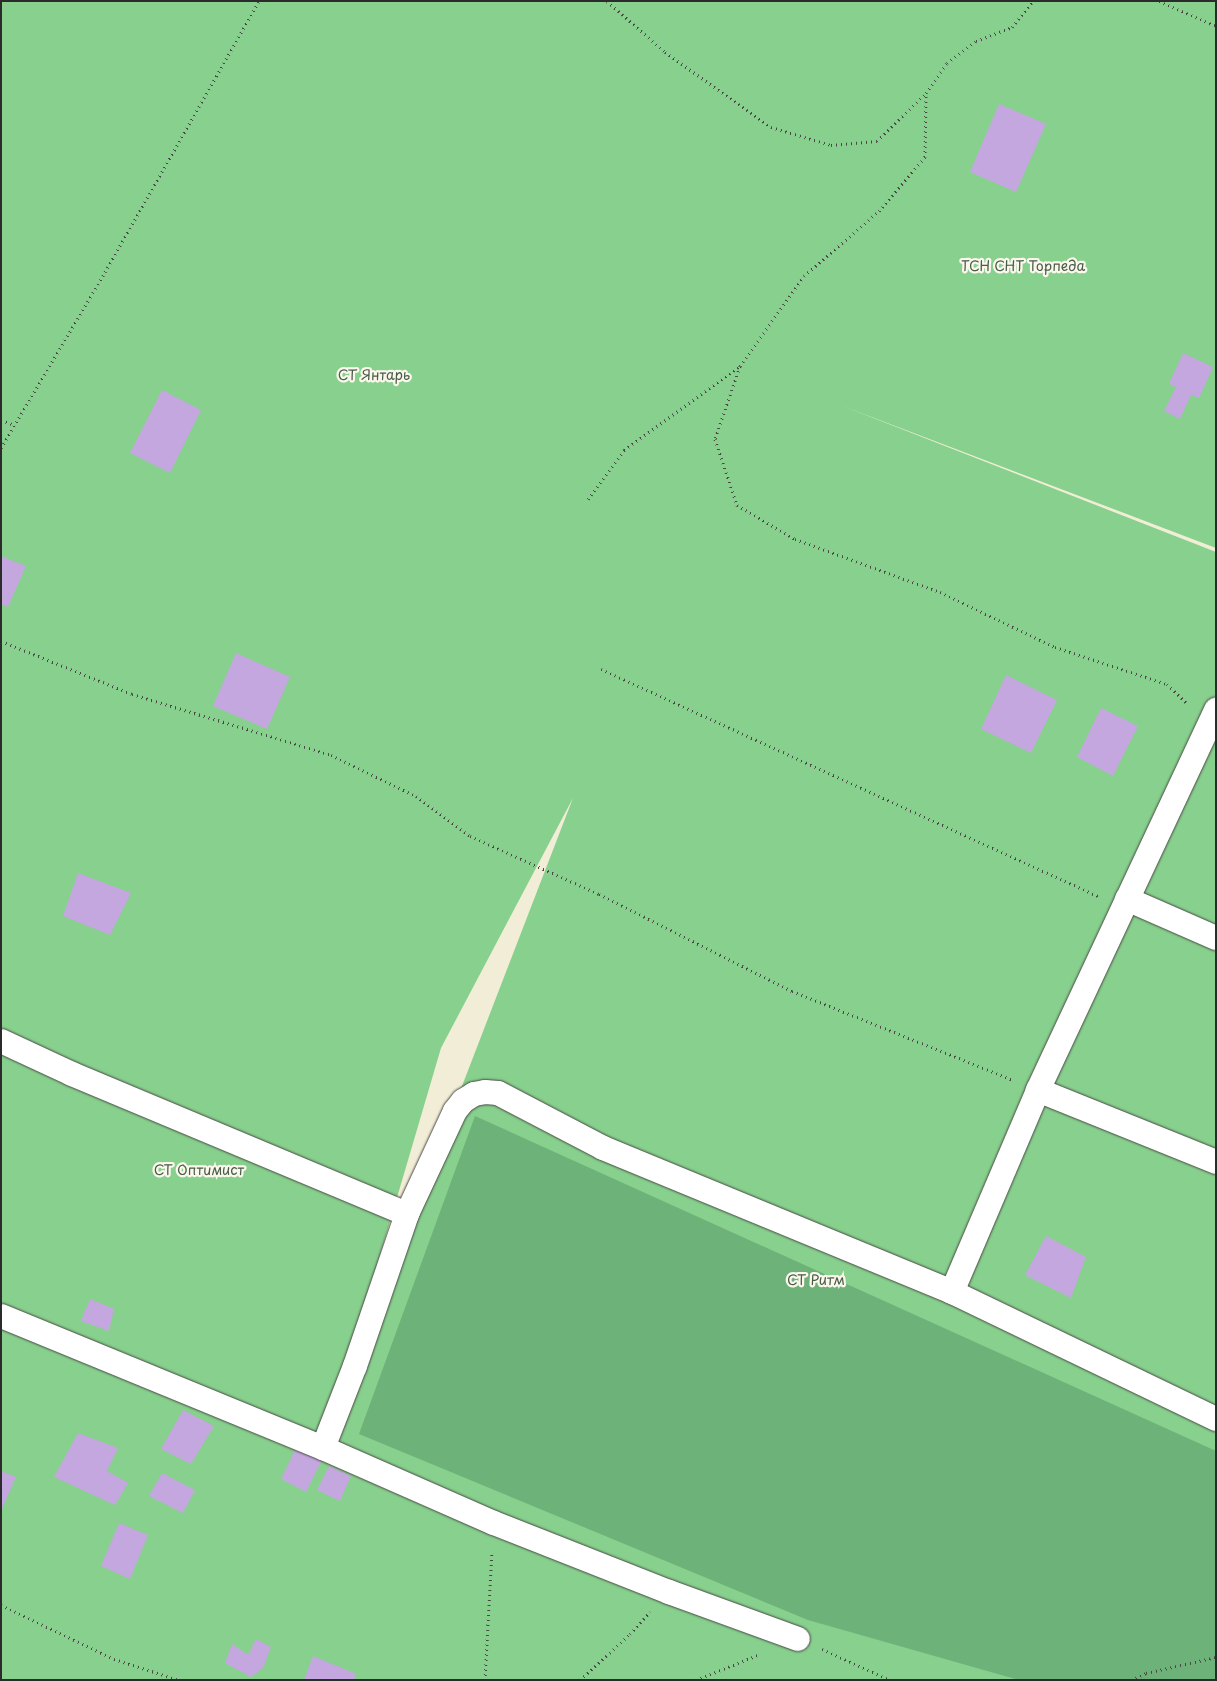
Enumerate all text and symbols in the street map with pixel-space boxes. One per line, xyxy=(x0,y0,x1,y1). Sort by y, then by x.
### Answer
park label: ТСН СНТ Торпеда xyxy=(960,258,1086,274)
park label: СТ Янтарь xyxy=(338,367,410,383)
park label: СТ Оптимист xyxy=(153,1162,245,1178)
park label: СТ Ритм xyxy=(787,1272,845,1288)

